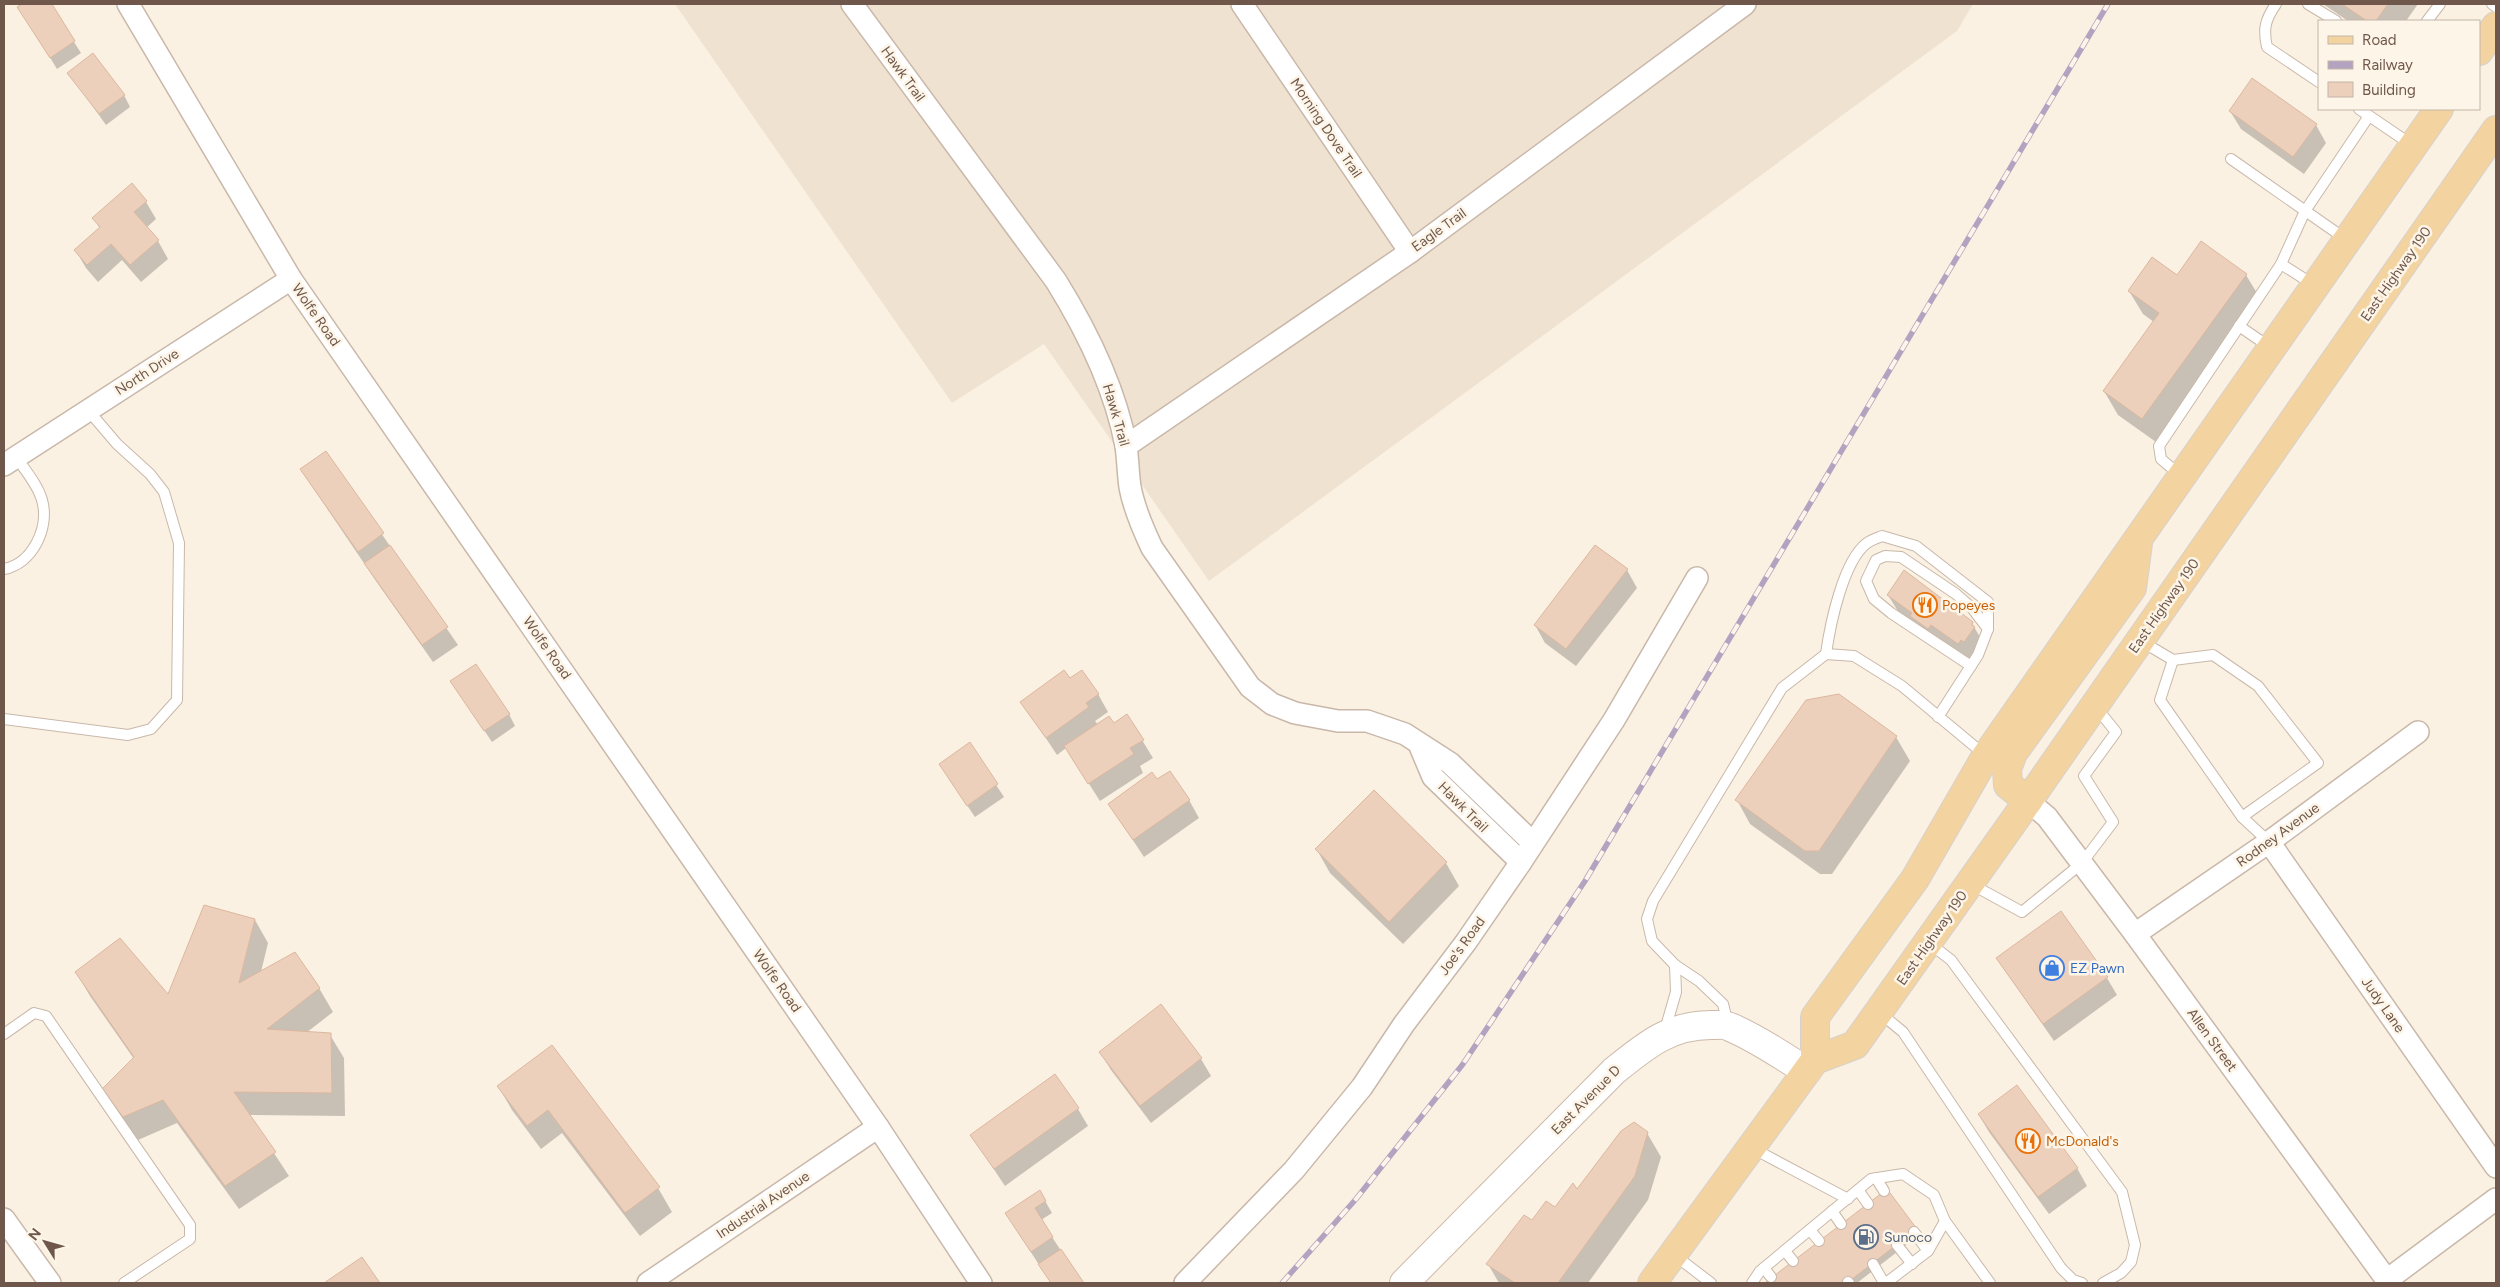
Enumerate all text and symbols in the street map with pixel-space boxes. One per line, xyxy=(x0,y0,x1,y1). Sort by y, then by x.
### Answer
legend xyxy=(2318,20,2480,110)
text: Road xyxy=(2362,31,2397,49)
street label: Hawk Trail xyxy=(877,43,929,105)
text: Railway xyxy=(2362,56,2413,74)
street label: Morning Dove Trail xyxy=(1286,75,1366,181)
text: Building xyxy=(2362,81,2416,99)
street label: Eagle Trail xyxy=(1408,205,1470,255)
street label: East Highway 190 xyxy=(2357,223,2435,325)
street label: Wolfe Road xyxy=(288,280,344,350)
street label: North Drive xyxy=(112,345,182,399)
street label: Hawk Trail xyxy=(1099,382,1133,448)
street label: East Highway 190 xyxy=(2125,555,2203,657)
restaurant icon: Popeyes xyxy=(1912,592,1938,618)
place label: Popeyes xyxy=(1942,597,1995,614)
street label: Wolfe Road xyxy=(519,613,575,683)
street label: Hawk Trail xyxy=(1434,778,1492,836)
street label: Rodney Avenue xyxy=(2233,799,2323,871)
street label: East Highway 190 xyxy=(1893,887,1971,989)
street label: Joe's Road xyxy=(1435,914,1489,978)
street label: Wolfe Road xyxy=(749,946,805,1016)
shop icon: EZ Pawn xyxy=(2039,955,2065,981)
place label: EZ Pawn xyxy=(2070,960,2125,977)
street label: Judy Lane xyxy=(2358,974,2408,1036)
street label: Allen Street xyxy=(2183,1005,2241,1075)
street label: East Avenue D xyxy=(1548,1062,1624,1138)
restaurant icon: McDonald's xyxy=(2015,1128,2041,1154)
place label: McDonald's xyxy=(2046,1133,2119,1150)
street label: Industrial Avenue xyxy=(713,1167,813,1242)
north arrow xyxy=(20,1217,70,1267)
fuel station icon: Sunoco xyxy=(1853,1224,1879,1250)
text: N xyxy=(25,1225,45,1244)
place label: Sunoco xyxy=(1884,1229,1932,1246)

